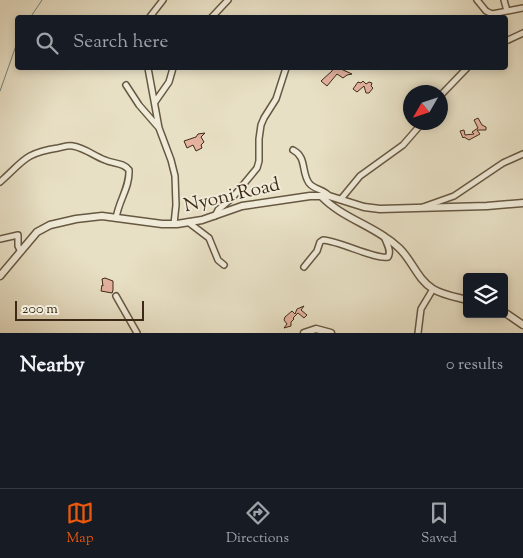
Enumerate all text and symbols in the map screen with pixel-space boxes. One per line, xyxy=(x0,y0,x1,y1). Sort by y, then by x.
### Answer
search box xyxy=(15,15,508,70)
icon: search xyxy=(33,29,61,57)
text: Search here xyxy=(73,29,168,56)
north arrow xyxy=(403,85,448,130)
street label: Nyoni Road xyxy=(181,172,283,220)
map controls xyxy=(463,273,508,318)
button: layers xyxy=(463,273,508,318)
scale bar xyxy=(15,298,144,321)
text: 200 m xyxy=(22,300,58,320)
text: Nearby xyxy=(20,351,85,381)
text: 0 results xyxy=(446,354,503,377)
tab: Map xyxy=(66,499,94,549)
tab: Directions xyxy=(226,499,289,549)
tab: Saved xyxy=(421,499,457,549)

